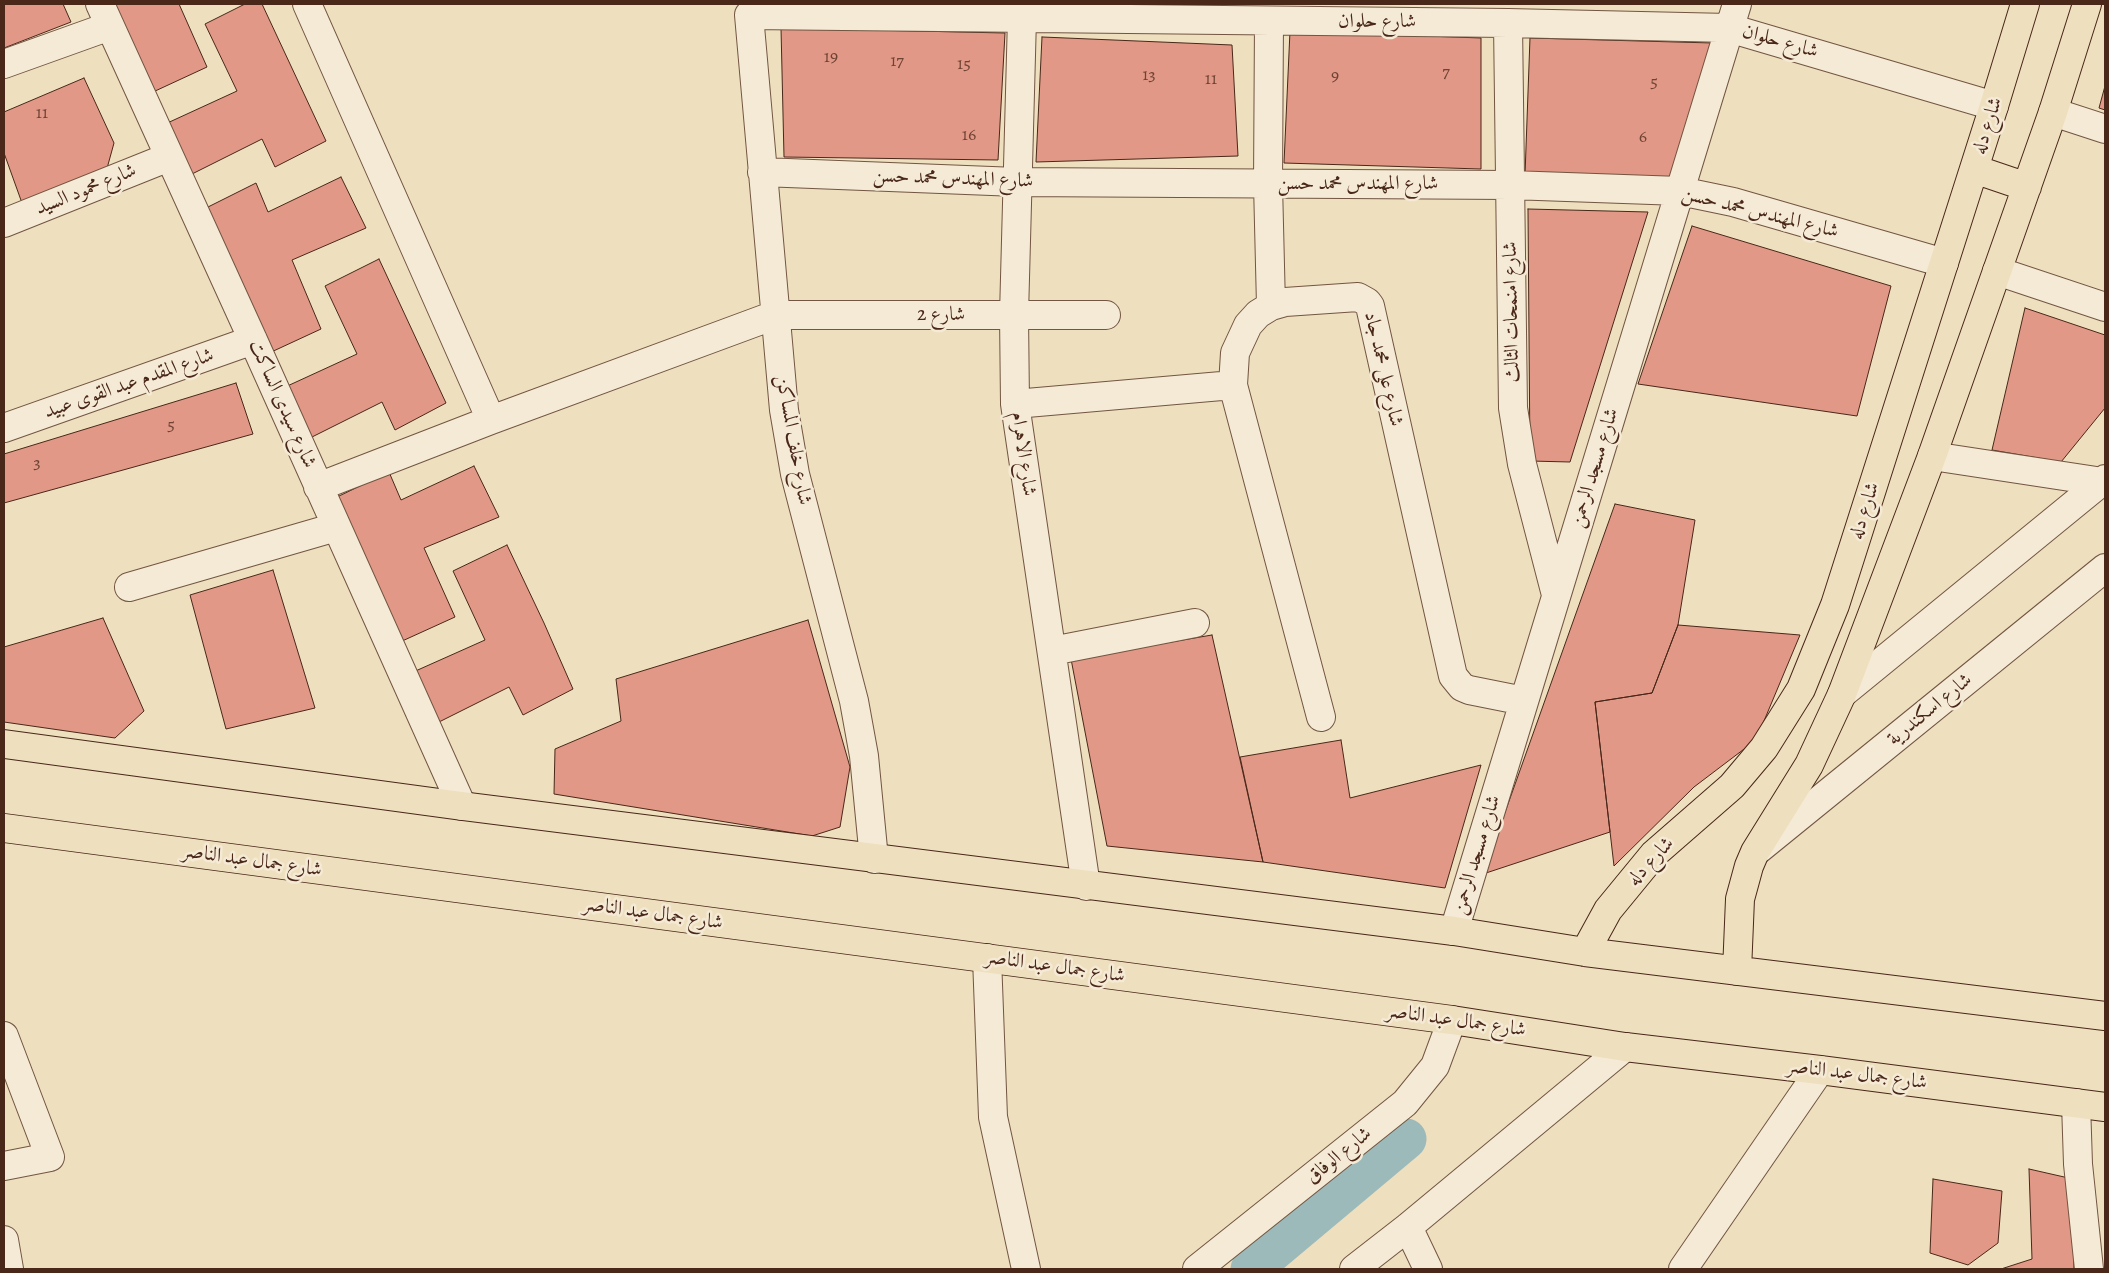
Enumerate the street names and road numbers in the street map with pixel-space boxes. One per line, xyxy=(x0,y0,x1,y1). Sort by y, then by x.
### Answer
street label: شارع حلوان xyxy=(1338,10,1416,34)
street label: شارع حلوان xyxy=(1739,20,1821,64)
street label: شارع دله xyxy=(1968,94,2008,158)
street label: شارع محمود السيد xyxy=(32,159,140,221)
street label: شارع المهندس محمد حسن xyxy=(872,164,1034,194)
street label: شارع المهندس محمد حسن xyxy=(1278,172,1438,196)
street label: شارع المهندس محمد حسن xyxy=(1679,182,1841,244)
street label: شارع امنمحات الثالث xyxy=(1499,241,1525,383)
street label: شارع 2 xyxy=(917,303,965,327)
street label: شارع على محمد جاد xyxy=(1358,309,1408,429)
street label: شارع سيدى الساكت xyxy=(243,336,321,472)
street label: شارع المقدم عبد القوى عبيد xyxy=(41,344,217,424)
street label: شارع خلف المساكن xyxy=(770,373,816,507)
street label: شارع مسجد الرحمن xyxy=(1566,406,1624,530)
street label: شارع الاهرام xyxy=(1005,410,1041,498)
street label: شارع دله xyxy=(1845,479,1885,543)
street label: شارع اسكندرية xyxy=(1883,669,1977,751)
street label: شارع مسجد الرحمن xyxy=(1448,793,1506,917)
street label: شارع دله xyxy=(1622,832,1680,892)
street label: شارع جمال عبد الناصر xyxy=(181,839,323,883)
street label: شارع جمال عبد الناصر xyxy=(582,892,724,936)
street label: شارع جمال عبد الناصر xyxy=(984,945,1126,989)
street label: شارع جمال عبد الناصر xyxy=(1385,999,1527,1043)
street label: شارع جمال عبد الناصر xyxy=(1786,1055,1928,1095)
street label: شارع الوفاق xyxy=(1301,1122,1377,1190)

